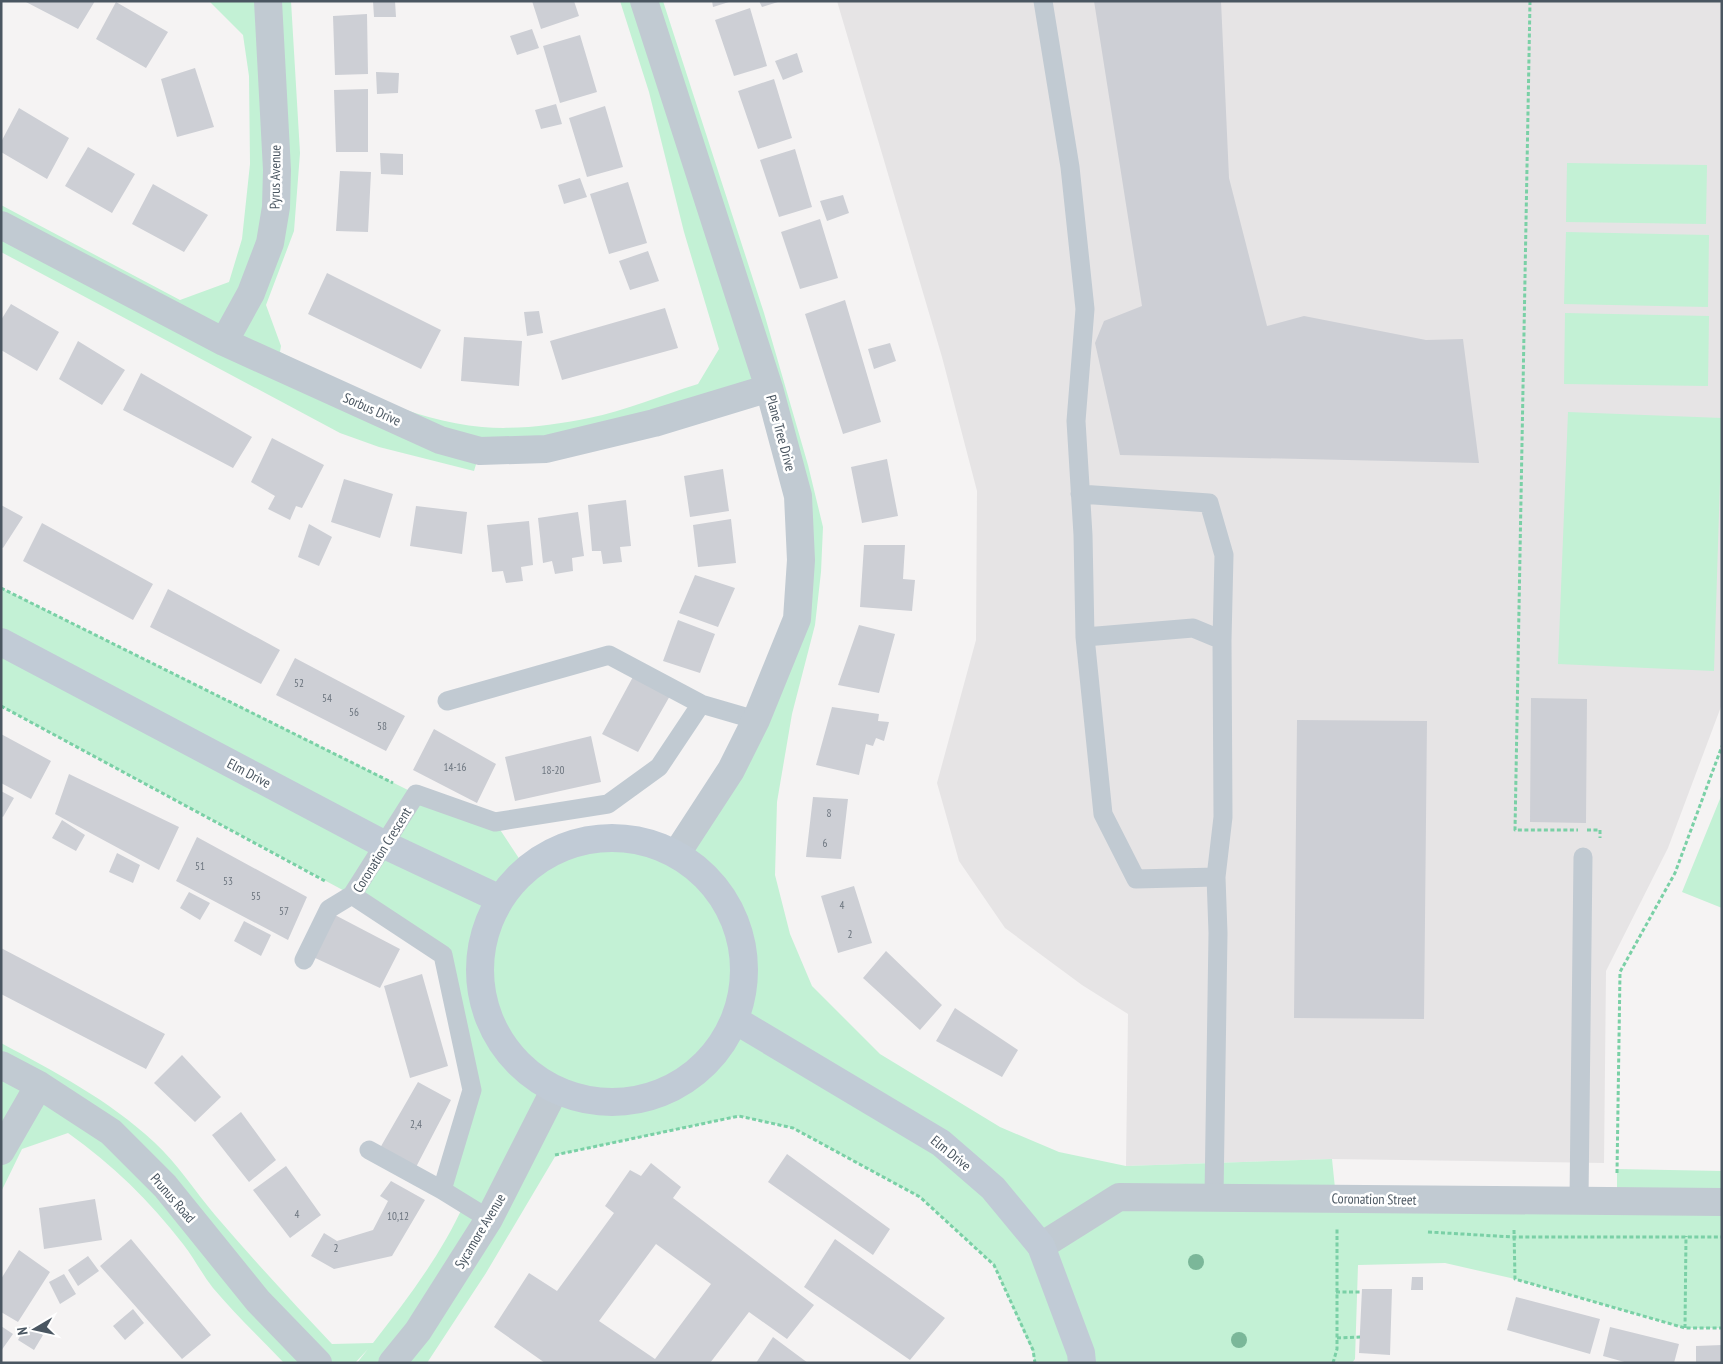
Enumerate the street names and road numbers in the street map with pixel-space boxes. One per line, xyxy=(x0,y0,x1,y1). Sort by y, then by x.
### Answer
street label: Pyrus Avenue xyxy=(265,145,285,209)
street label: Sorbus Drive xyxy=(340,388,404,430)
street label: Plane Tree Drive xyxy=(762,393,800,473)
street label: Elm Drive xyxy=(224,754,274,792)
street label: Coronation Crescent xyxy=(349,804,415,896)
street label: Elm Drive xyxy=(927,1131,975,1175)
street label: Prunus Road xyxy=(147,1170,199,1226)
street label: Coronation Street xyxy=(1331,1189,1417,1209)
street label: Sycamore Avenue xyxy=(450,1190,510,1272)

